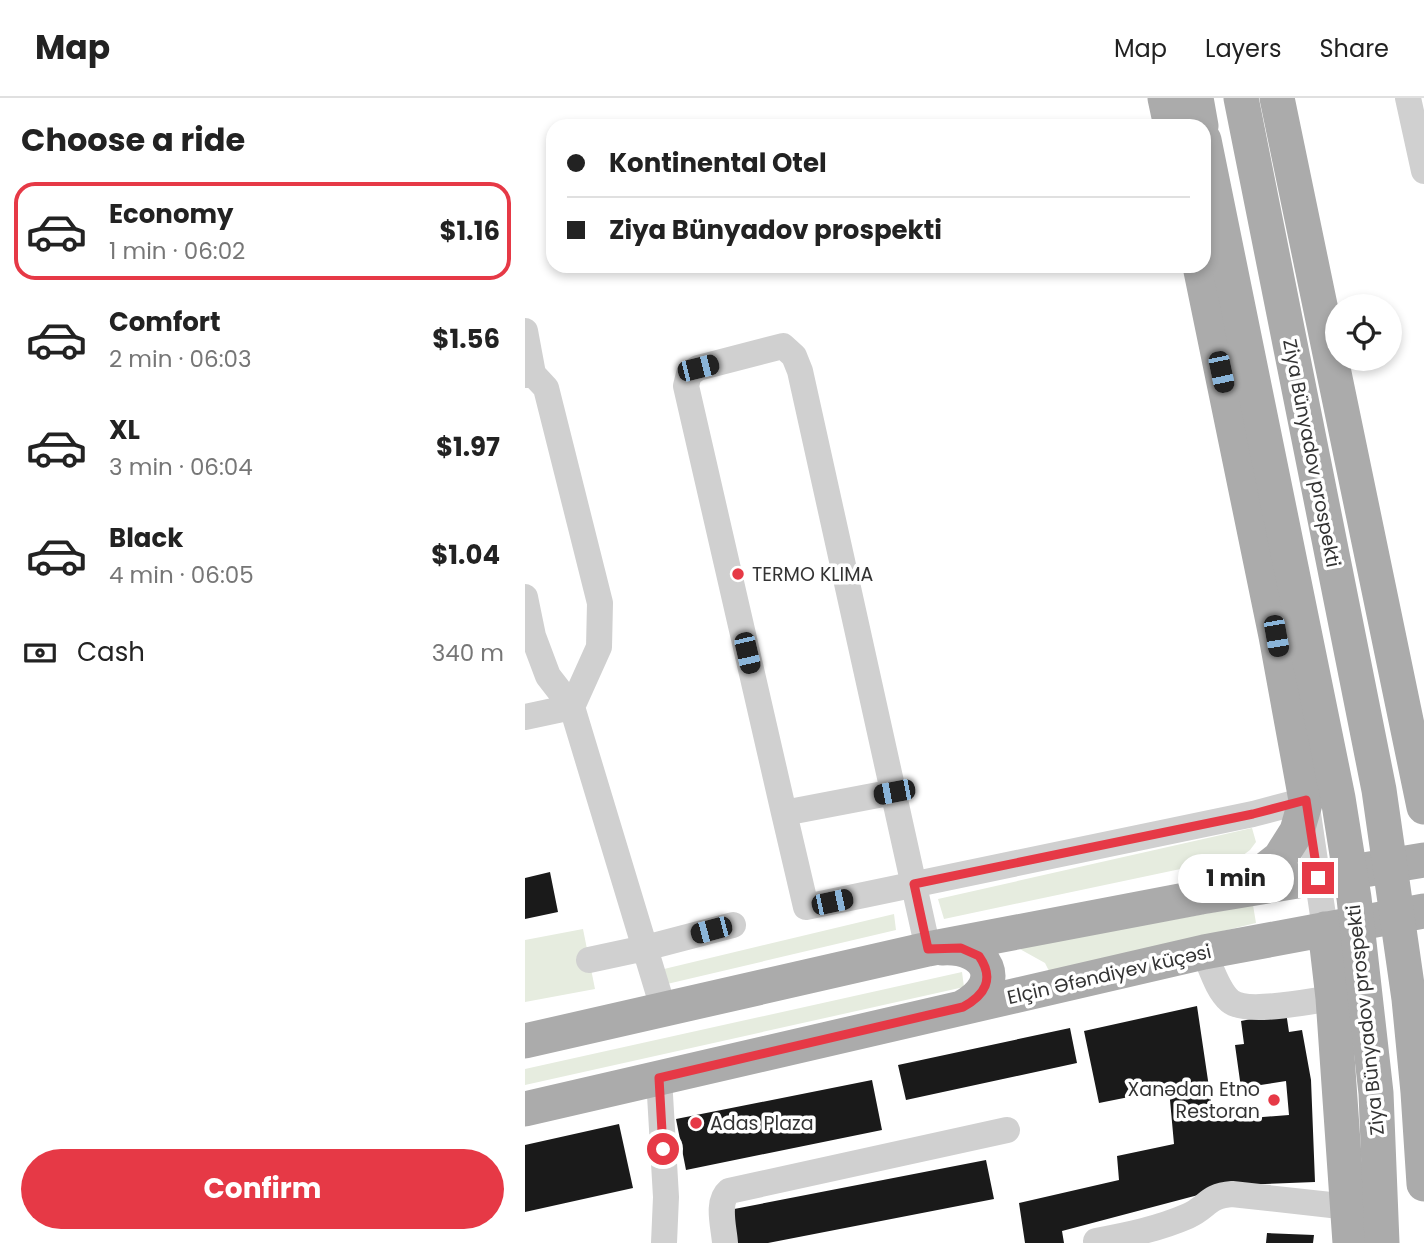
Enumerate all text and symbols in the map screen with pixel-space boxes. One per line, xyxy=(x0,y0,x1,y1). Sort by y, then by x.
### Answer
text: Map xyxy=(35,24,110,71)
text: Map xyxy=(1114,32,1167,65)
text: Layers xyxy=(1205,32,1281,65)
text: Share xyxy=(1319,32,1389,65)
text: Choose a ride xyxy=(21,117,245,162)
text: Kontinental Otel xyxy=(609,145,827,181)
text: Economy xyxy=(109,196,233,232)
icon: car xyxy=(25,200,88,263)
text: Ziya Bünyadov prospekti xyxy=(609,212,942,248)
text: $1.16 xyxy=(439,213,500,249)
text: 1 min · 06:02 xyxy=(109,235,245,267)
map controls xyxy=(1325,294,1402,371)
button: locate xyxy=(1325,294,1402,371)
text: Comfort xyxy=(109,304,221,340)
icon: car xyxy=(25,308,88,371)
text: $1.56 xyxy=(432,321,500,357)
street label: Ziya Bünyadov prospekti xyxy=(1276,337,1347,569)
text: 2 min · 06:03 xyxy=(109,343,252,375)
car xyxy=(1207,349,1236,395)
car xyxy=(676,353,721,383)
text: XL xyxy=(109,412,140,448)
icon: car xyxy=(25,416,88,479)
text: $1.97 xyxy=(436,429,500,465)
text: 3 min · 06:04 xyxy=(109,451,253,483)
text: Black xyxy=(109,520,183,556)
icon: car xyxy=(25,524,88,587)
text: $1.04 xyxy=(431,537,500,573)
text: 4 min · 06:05 xyxy=(109,559,254,591)
place label: TERMO KLIMA xyxy=(752,561,874,588)
marker: TERMO KLIMA xyxy=(730,566,746,582)
car xyxy=(1263,613,1290,659)
car xyxy=(733,630,762,676)
icon: cash xyxy=(21,634,59,672)
text: Cash xyxy=(77,634,145,670)
text: 340 m xyxy=(432,637,504,669)
car xyxy=(872,778,917,806)
callout: 1 min xyxy=(1178,854,1293,902)
text: 1 min xyxy=(1206,862,1266,894)
route end xyxy=(1302,862,1334,894)
car xyxy=(810,887,855,917)
street label: Ziya Bünyadov prospekti xyxy=(1340,903,1391,1137)
car xyxy=(688,914,735,946)
street label: Elçin Əfəndiyev küçəsi xyxy=(1004,938,1214,1011)
place label: Xanədan Etno Restoran xyxy=(1128,1076,1260,1125)
marker: Xanədan Etno Restoran xyxy=(1266,1092,1282,1108)
place label: Adas Plaza xyxy=(710,1110,814,1137)
marker: Adas Plaza xyxy=(688,1115,704,1131)
route start xyxy=(647,1133,679,1165)
button: Confirm xyxy=(21,1149,504,1229)

